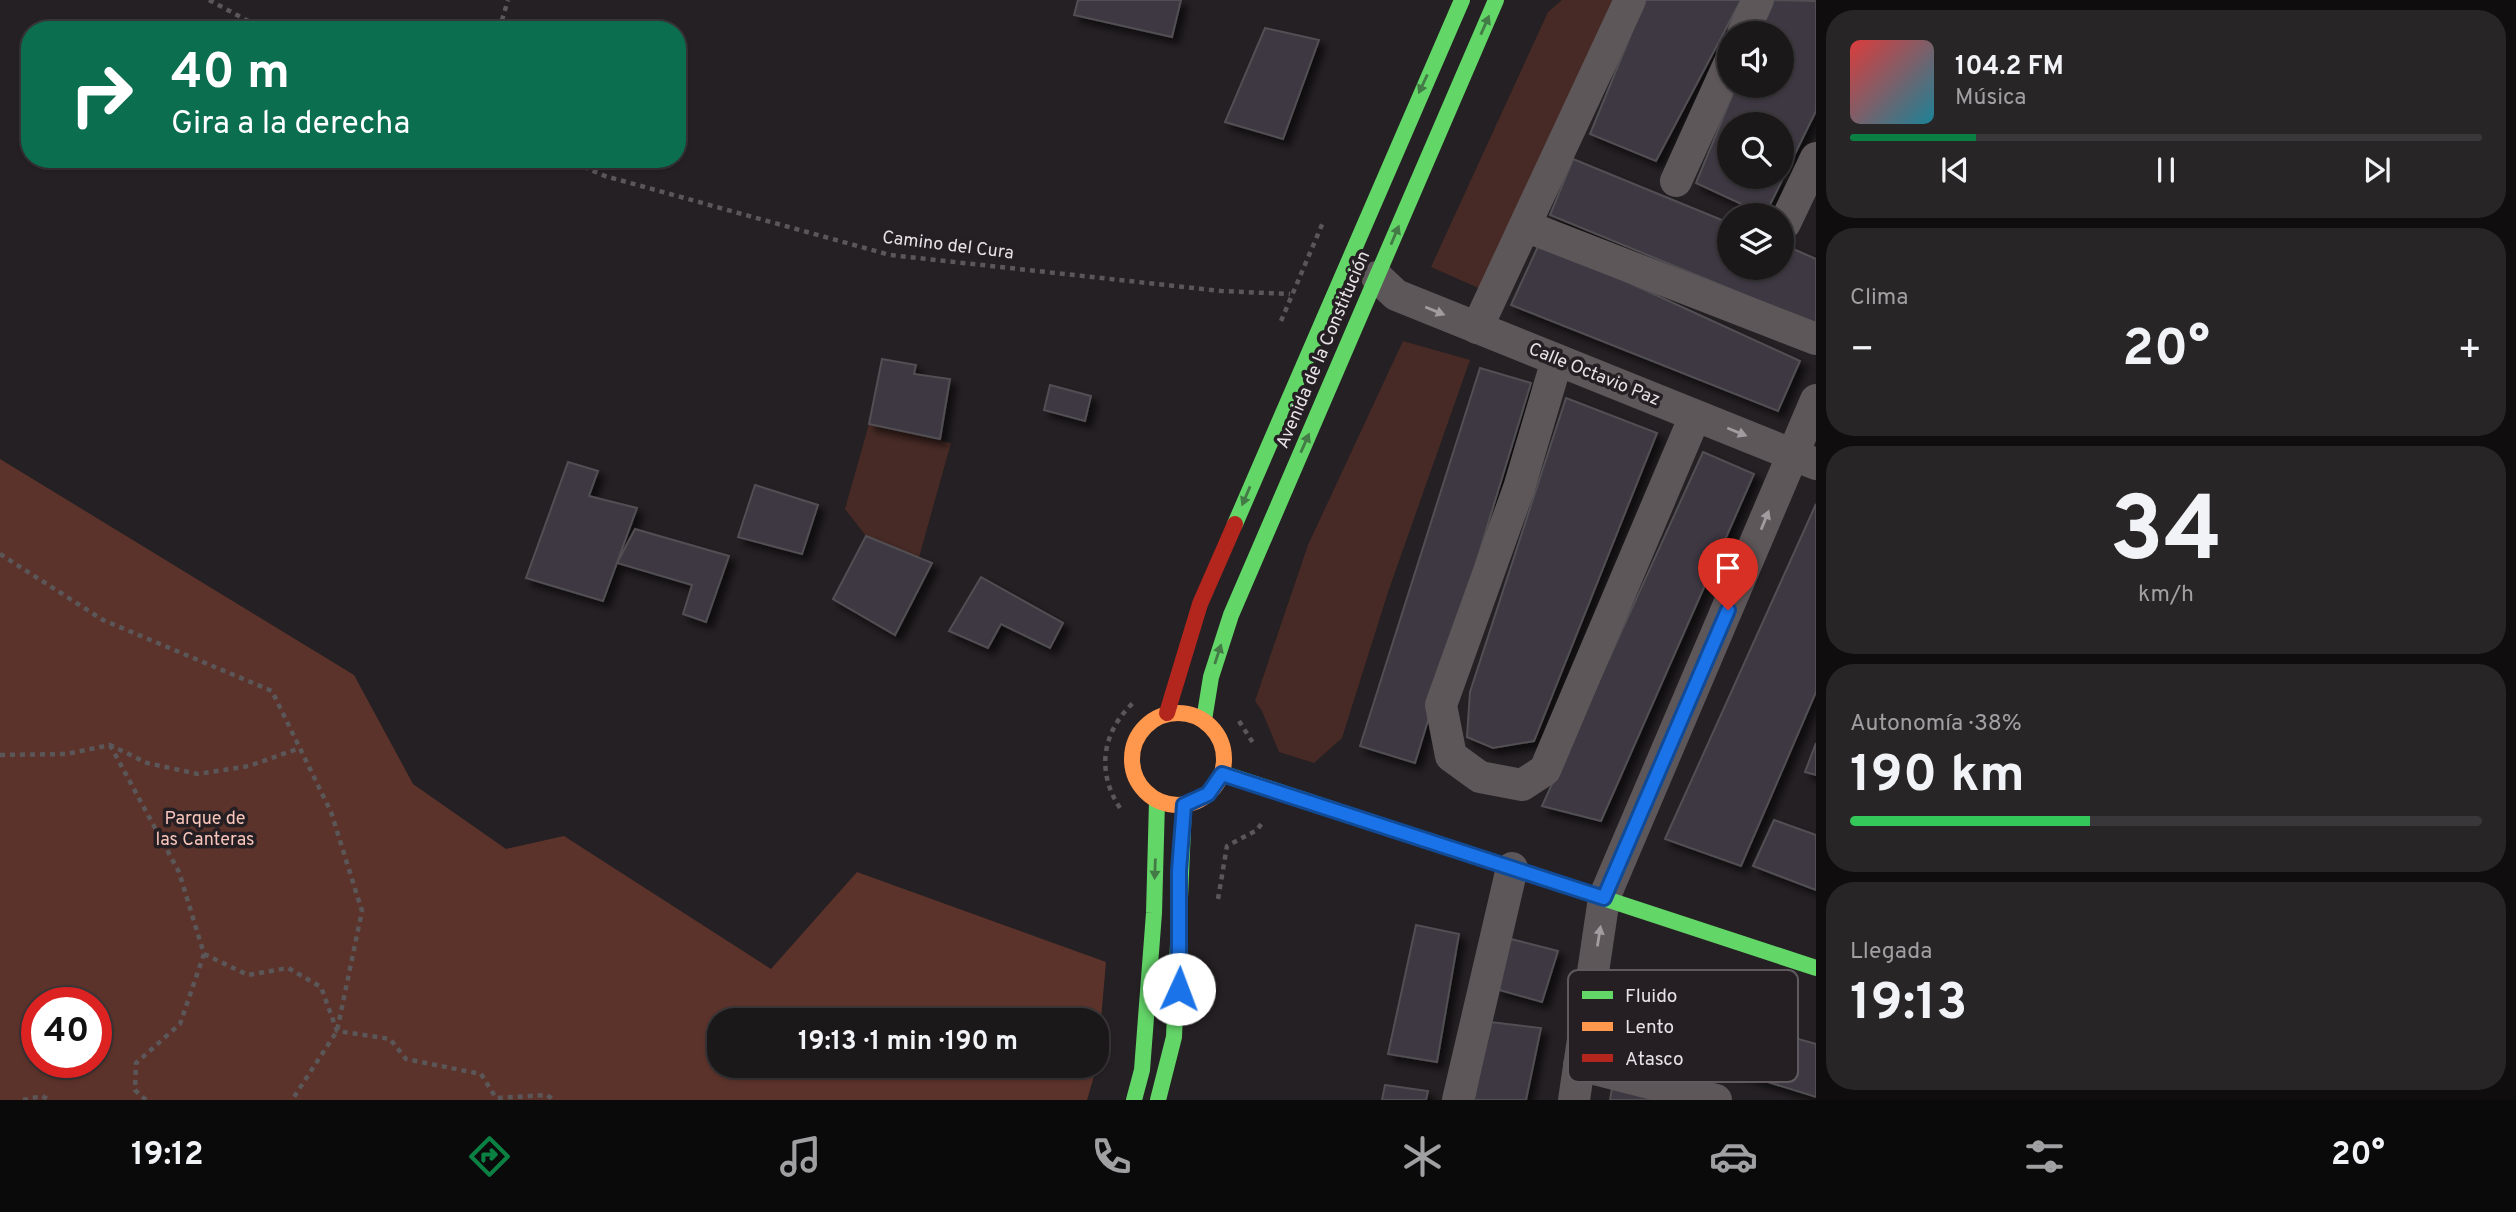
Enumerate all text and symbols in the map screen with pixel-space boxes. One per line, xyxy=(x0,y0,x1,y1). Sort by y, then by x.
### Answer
one-way arrow xyxy=(1479,15,1490,36)
map controls xyxy=(1717,21,1794,280)
button: sound xyxy=(1717,21,1794,98)
text: 40 m xyxy=(171,44,290,106)
icon: right xyxy=(56,49,147,140)
text: 104.2 FM xyxy=(1955,51,2064,84)
one-way arrow xyxy=(1417,74,1429,94)
text: Música xyxy=(1955,84,2026,113)
text: Gira a la derecha xyxy=(171,105,410,145)
button: search xyxy=(1717,112,1794,189)
icon: previous xyxy=(1936,151,1974,189)
icon: pause xyxy=(2147,151,2185,189)
icon: next xyxy=(2358,151,2396,189)
button: layers xyxy=(1717,203,1794,280)
one-way arrow xyxy=(1390,224,1401,245)
street label: Camino del Cura xyxy=(881,227,1015,265)
street label: Avenida de la Constitución xyxy=(1272,248,1376,452)
text: Clima xyxy=(1850,284,1908,313)
one-way arrow xyxy=(1425,306,1446,317)
text: 20° xyxy=(2122,318,2210,384)
text: − xyxy=(1850,327,1875,376)
text: + xyxy=(2457,327,2482,376)
street label: Calle Octavio Paz xyxy=(1525,338,1663,412)
one-way arrow xyxy=(1727,427,1748,438)
one-way arrow xyxy=(1300,433,1311,454)
text: 34 xyxy=(2109,478,2223,593)
one-way arrow xyxy=(1240,485,1251,506)
one-way arrow xyxy=(1759,509,1770,530)
pin xyxy=(1698,538,1758,610)
icon: arrive xyxy=(1709,549,1747,587)
text: km/h xyxy=(2138,581,2194,610)
one-way arrow xyxy=(1213,643,1224,664)
text: Autonomía · 38% xyxy=(1850,710,2022,739)
text: 190 km xyxy=(1850,744,2025,810)
park label: Parque de las Canteras xyxy=(155,808,255,852)
one-way arrow xyxy=(1149,858,1161,880)
one-way arrow xyxy=(1593,925,1604,947)
text: Llegada xyxy=(1850,938,1932,967)
position arrow xyxy=(1142,952,1216,1026)
legend xyxy=(1568,970,1798,1082)
text: 19:13 xyxy=(1850,972,1967,1038)
text: Fluido xyxy=(1625,985,1677,1009)
speed limit sign: 40 xyxy=(21,987,112,1078)
text: Lento xyxy=(1625,1016,1674,1040)
text: 19:13 · 1 min · 190 m xyxy=(798,1026,1018,1059)
text: Atasco xyxy=(1625,1048,1684,1072)
icon: directions xyxy=(465,1132,514,1181)
icon: music xyxy=(776,1132,825,1181)
icon: phone xyxy=(1087,1132,1136,1181)
icon: climate xyxy=(1398,1132,1447,1181)
icon: car xyxy=(1709,1132,1758,1181)
icon: filters xyxy=(2020,1132,2069,1181)
text: 19:12 xyxy=(131,1136,204,1176)
text: 20° xyxy=(2331,1136,2385,1176)

